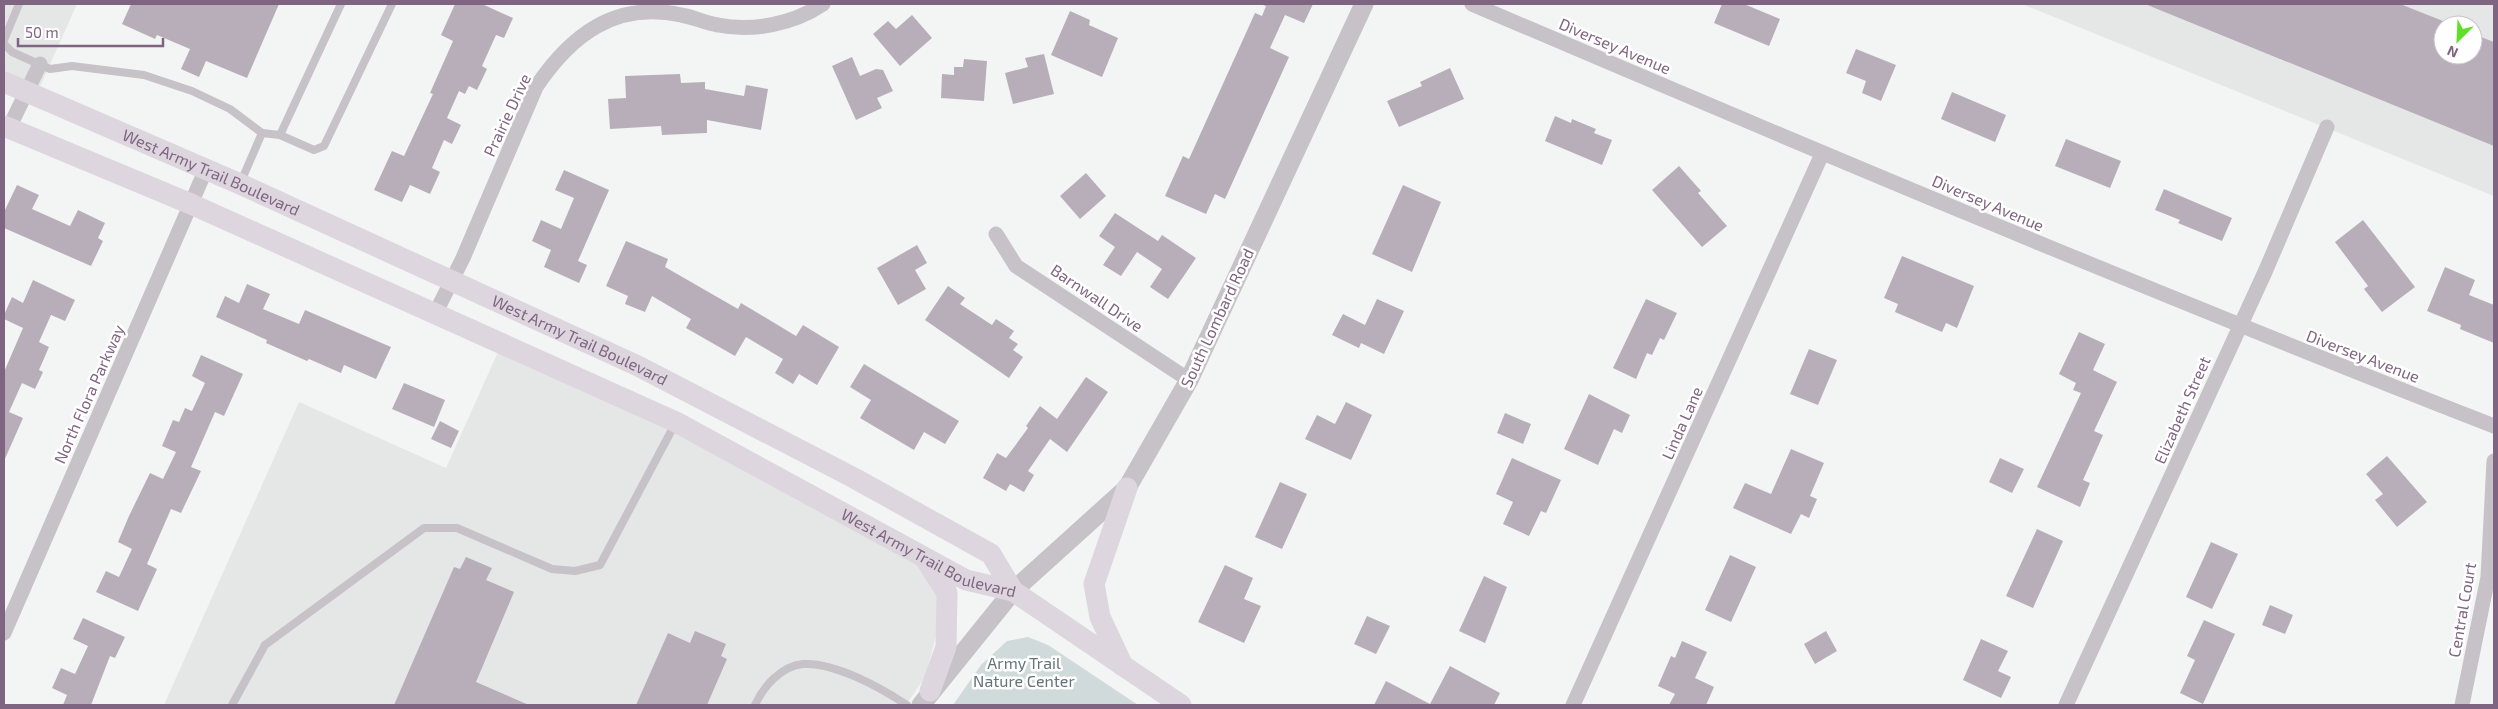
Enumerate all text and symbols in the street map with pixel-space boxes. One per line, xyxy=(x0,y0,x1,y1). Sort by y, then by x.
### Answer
street label: Diversey Avenue xyxy=(1556,13,1674,78)
scale bar xyxy=(18,15,162,47)
north arrow xyxy=(2433,15,2483,65)
text: 50 m xyxy=(25,23,59,41)
text: N xyxy=(2444,43,2461,62)
street label: Prairie Drive xyxy=(479,70,534,159)
street label: West Army Trail Boulevard xyxy=(120,124,303,219)
street label: Diversey Avenue xyxy=(1929,170,2047,235)
street label: South Lombard Road xyxy=(1176,245,1257,390)
street label: Barnwall Drive xyxy=(1048,260,1147,335)
street label: West Army Trail Boulevard xyxy=(489,291,671,389)
street label: North Flora Parkway xyxy=(49,321,128,466)
street label: Diversey Avenue xyxy=(2304,325,2422,386)
street label: Elizabeth Street xyxy=(2149,353,2214,467)
street label: Linda Lane xyxy=(1657,383,1706,462)
street label: West Army Trail Boulevard xyxy=(838,504,1018,600)
street label: Central Court xyxy=(2444,561,2479,659)
park label: Army Trail Nature Center xyxy=(973,653,1075,690)

